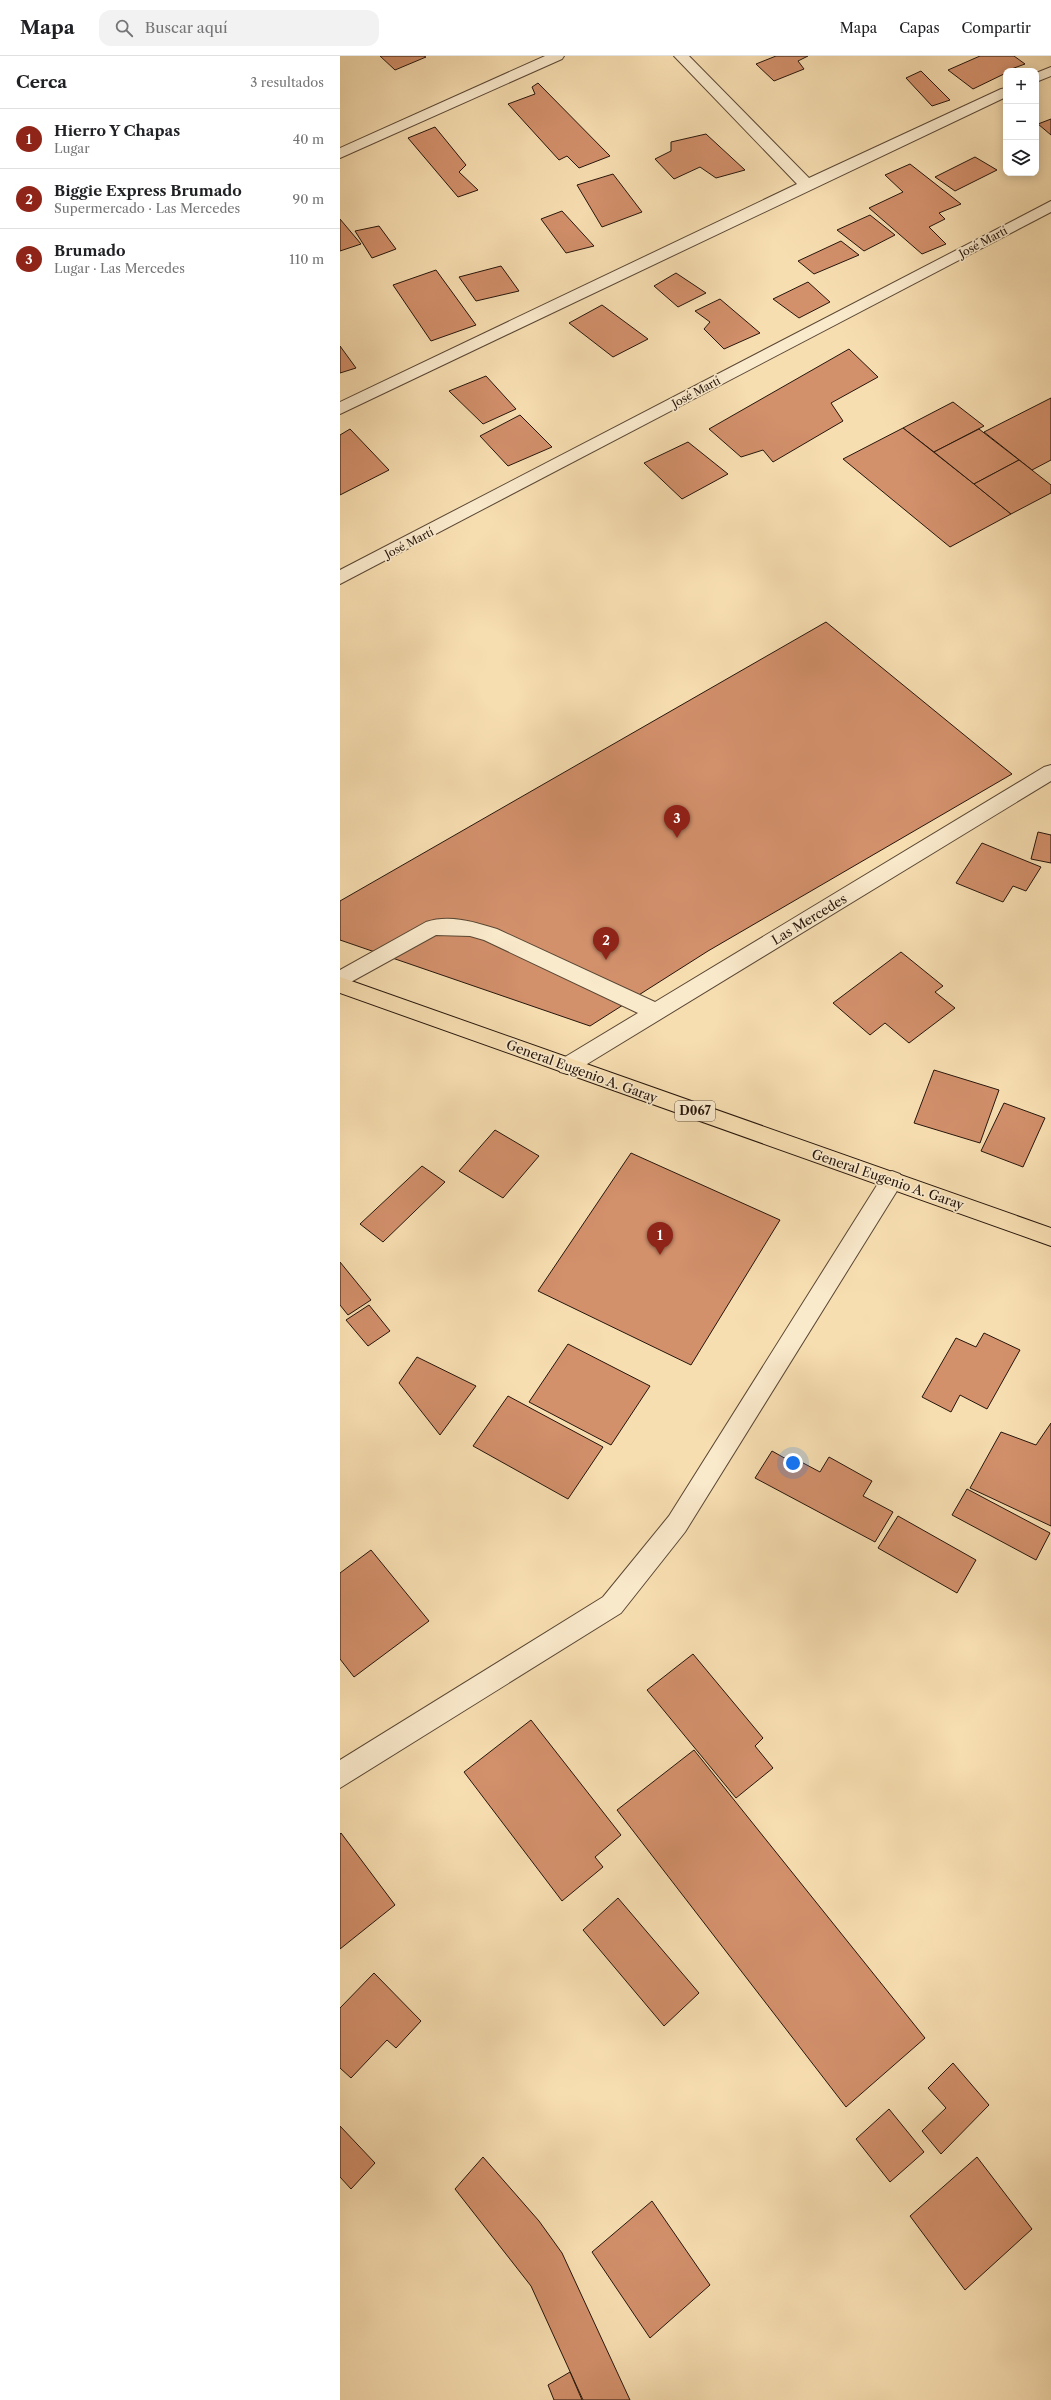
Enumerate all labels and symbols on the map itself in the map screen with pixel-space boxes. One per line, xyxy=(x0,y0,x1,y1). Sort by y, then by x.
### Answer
street label: José Martí xyxy=(955,223,1010,262)
street label: José Martí xyxy=(668,373,723,412)
street label: José Martí xyxy=(380,524,436,562)
pin: 3 xyxy=(664,805,690,838)
street label: Las Mercedes xyxy=(768,890,850,948)
pin: 2 xyxy=(593,927,619,960)
street label: General Eugenio A. Garay xyxy=(504,1036,661,1106)
road number: D067 xyxy=(675,1101,715,1121)
street label: General Eugenio A. Garay xyxy=(810,1145,967,1213)
pin: 1 xyxy=(647,1222,673,1255)
your location xyxy=(783,1453,803,1473)

